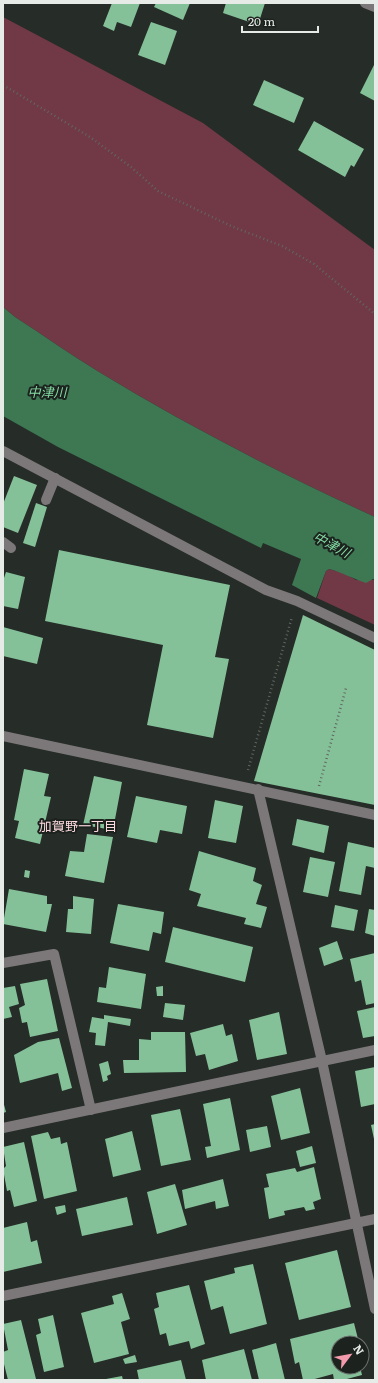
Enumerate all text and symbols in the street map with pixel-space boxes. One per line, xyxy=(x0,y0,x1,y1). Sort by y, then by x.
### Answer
scale bar xyxy=(242,8,318,34)
text: 20 m xyxy=(248,12,275,30)
water label: 中津川 xyxy=(27,382,68,401)
water label: 中津川 xyxy=(310,526,355,562)
district label: 加賀野一丁目 xyxy=(39,816,117,835)
north arrow xyxy=(330,1335,370,1375)
text: N xyxy=(350,1341,369,1357)

